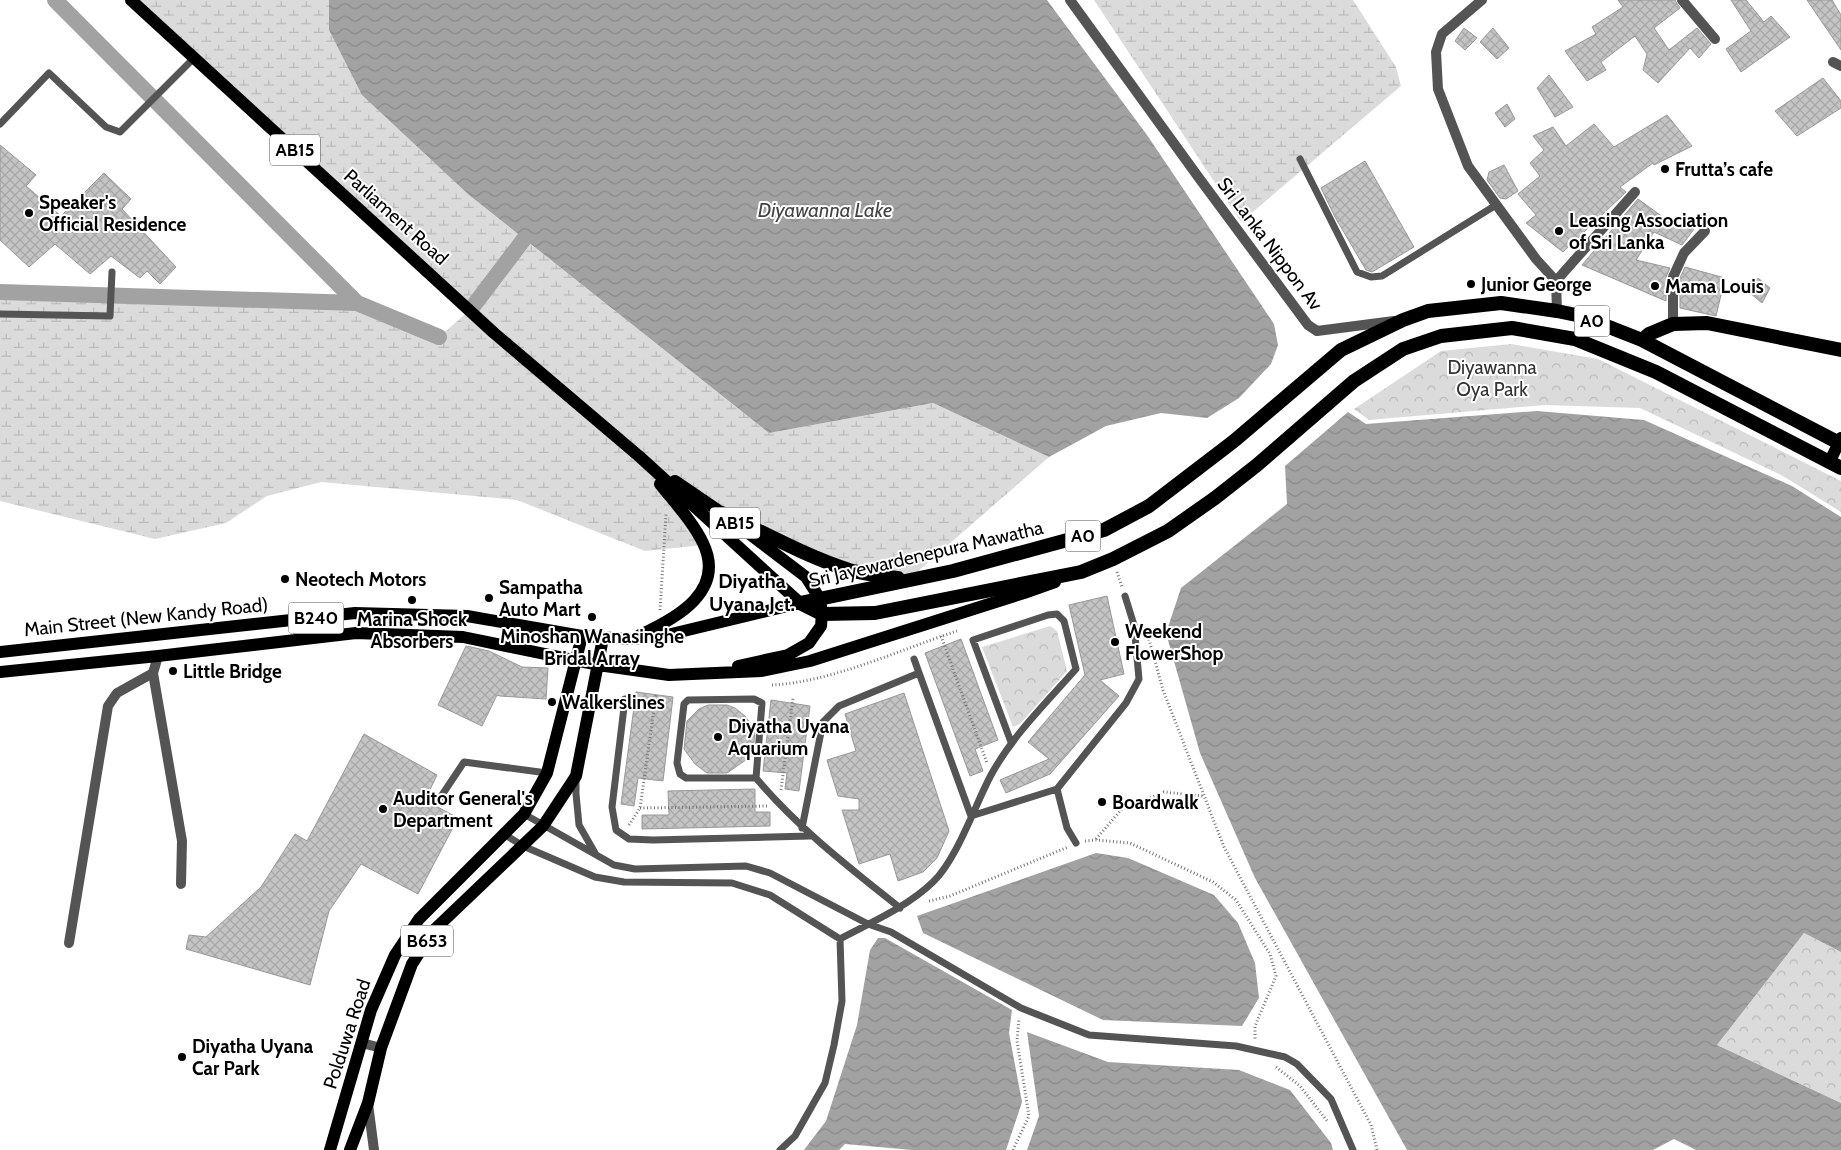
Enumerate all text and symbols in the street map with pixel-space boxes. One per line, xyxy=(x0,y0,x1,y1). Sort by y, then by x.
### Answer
road number: AB15 xyxy=(270,134,320,166)
place label: Frutta’s cafe xyxy=(1675,158,1773,181)
marker: Frutta’s cafe xyxy=(1659,163,1671,175)
street label: Parliament Road xyxy=(339,164,453,270)
street label: Sri Lanka Nippon Av xyxy=(1213,173,1328,316)
place label: Speaker's Official Residence xyxy=(39,191,187,236)
water label: Diyawanna Lake xyxy=(758,198,892,222)
marker: Speaker's Official Residence xyxy=(23,207,35,219)
place label: Leasing Association of Sri Lanka xyxy=(1569,209,1728,254)
marker: Leasing Association of Sri Lanka xyxy=(1553,225,1565,237)
place label: Junior George xyxy=(1480,273,1592,296)
place label: Mama Louis xyxy=(1665,275,1764,298)
marker: Junior George xyxy=(1465,278,1477,290)
marker: Mama Louis xyxy=(1649,280,1661,292)
road number: A0 xyxy=(1574,306,1610,336)
park label: Diyawanna Oya Park xyxy=(1447,356,1537,401)
road number: AB15 xyxy=(710,508,760,538)
street label: Sri Jayewardenepura Mawatha xyxy=(807,516,1045,592)
road number: A0 xyxy=(1066,520,1100,552)
place label: Neotech Motors xyxy=(295,568,426,591)
district label: Diyatha Uyana Jct. xyxy=(709,569,795,616)
marker: Neotech Motors xyxy=(279,573,291,585)
place label: Sampatha Auto Mart xyxy=(499,576,583,621)
marker: Sampatha Auto Mart xyxy=(483,592,495,604)
street label: Main Street (New Kandy Road) xyxy=(23,593,269,641)
marker: Marina Shock Absorbers xyxy=(406,594,418,606)
road number: B240 xyxy=(288,602,344,634)
place label: Marina Shock Absorbers xyxy=(357,608,468,653)
marker: Minoshan Wanasinghe Bridal Array xyxy=(586,611,598,623)
place label: Weekend FlowerShop xyxy=(1125,620,1223,665)
place label: Minoshan Wanasinghe Bridal Array xyxy=(500,625,684,670)
marker: Weekend FlowerShop xyxy=(1109,636,1121,648)
place label: Little Bridge xyxy=(183,660,282,683)
marker: Little Bridge xyxy=(167,665,179,677)
place label: Walkerslines xyxy=(562,691,665,714)
marker: Walkerslines xyxy=(546,696,558,708)
place label: Diyatha Uyana Aquarium xyxy=(728,715,850,760)
marker: Diyatha Uyana Aquarium xyxy=(712,731,724,743)
place label: Auditor General's Department xyxy=(393,787,533,832)
place label: Boardwalk xyxy=(1112,791,1199,814)
marker: Boardwalk xyxy=(1096,796,1108,808)
marker: Auditor General's Department xyxy=(377,803,389,815)
road number: B653 xyxy=(401,926,453,956)
street label: Polduwa Road xyxy=(318,976,376,1092)
place label: Diyatha Uyana Car Park xyxy=(192,1035,314,1080)
marker: Diyatha Uyana Car Park xyxy=(176,1051,188,1063)

